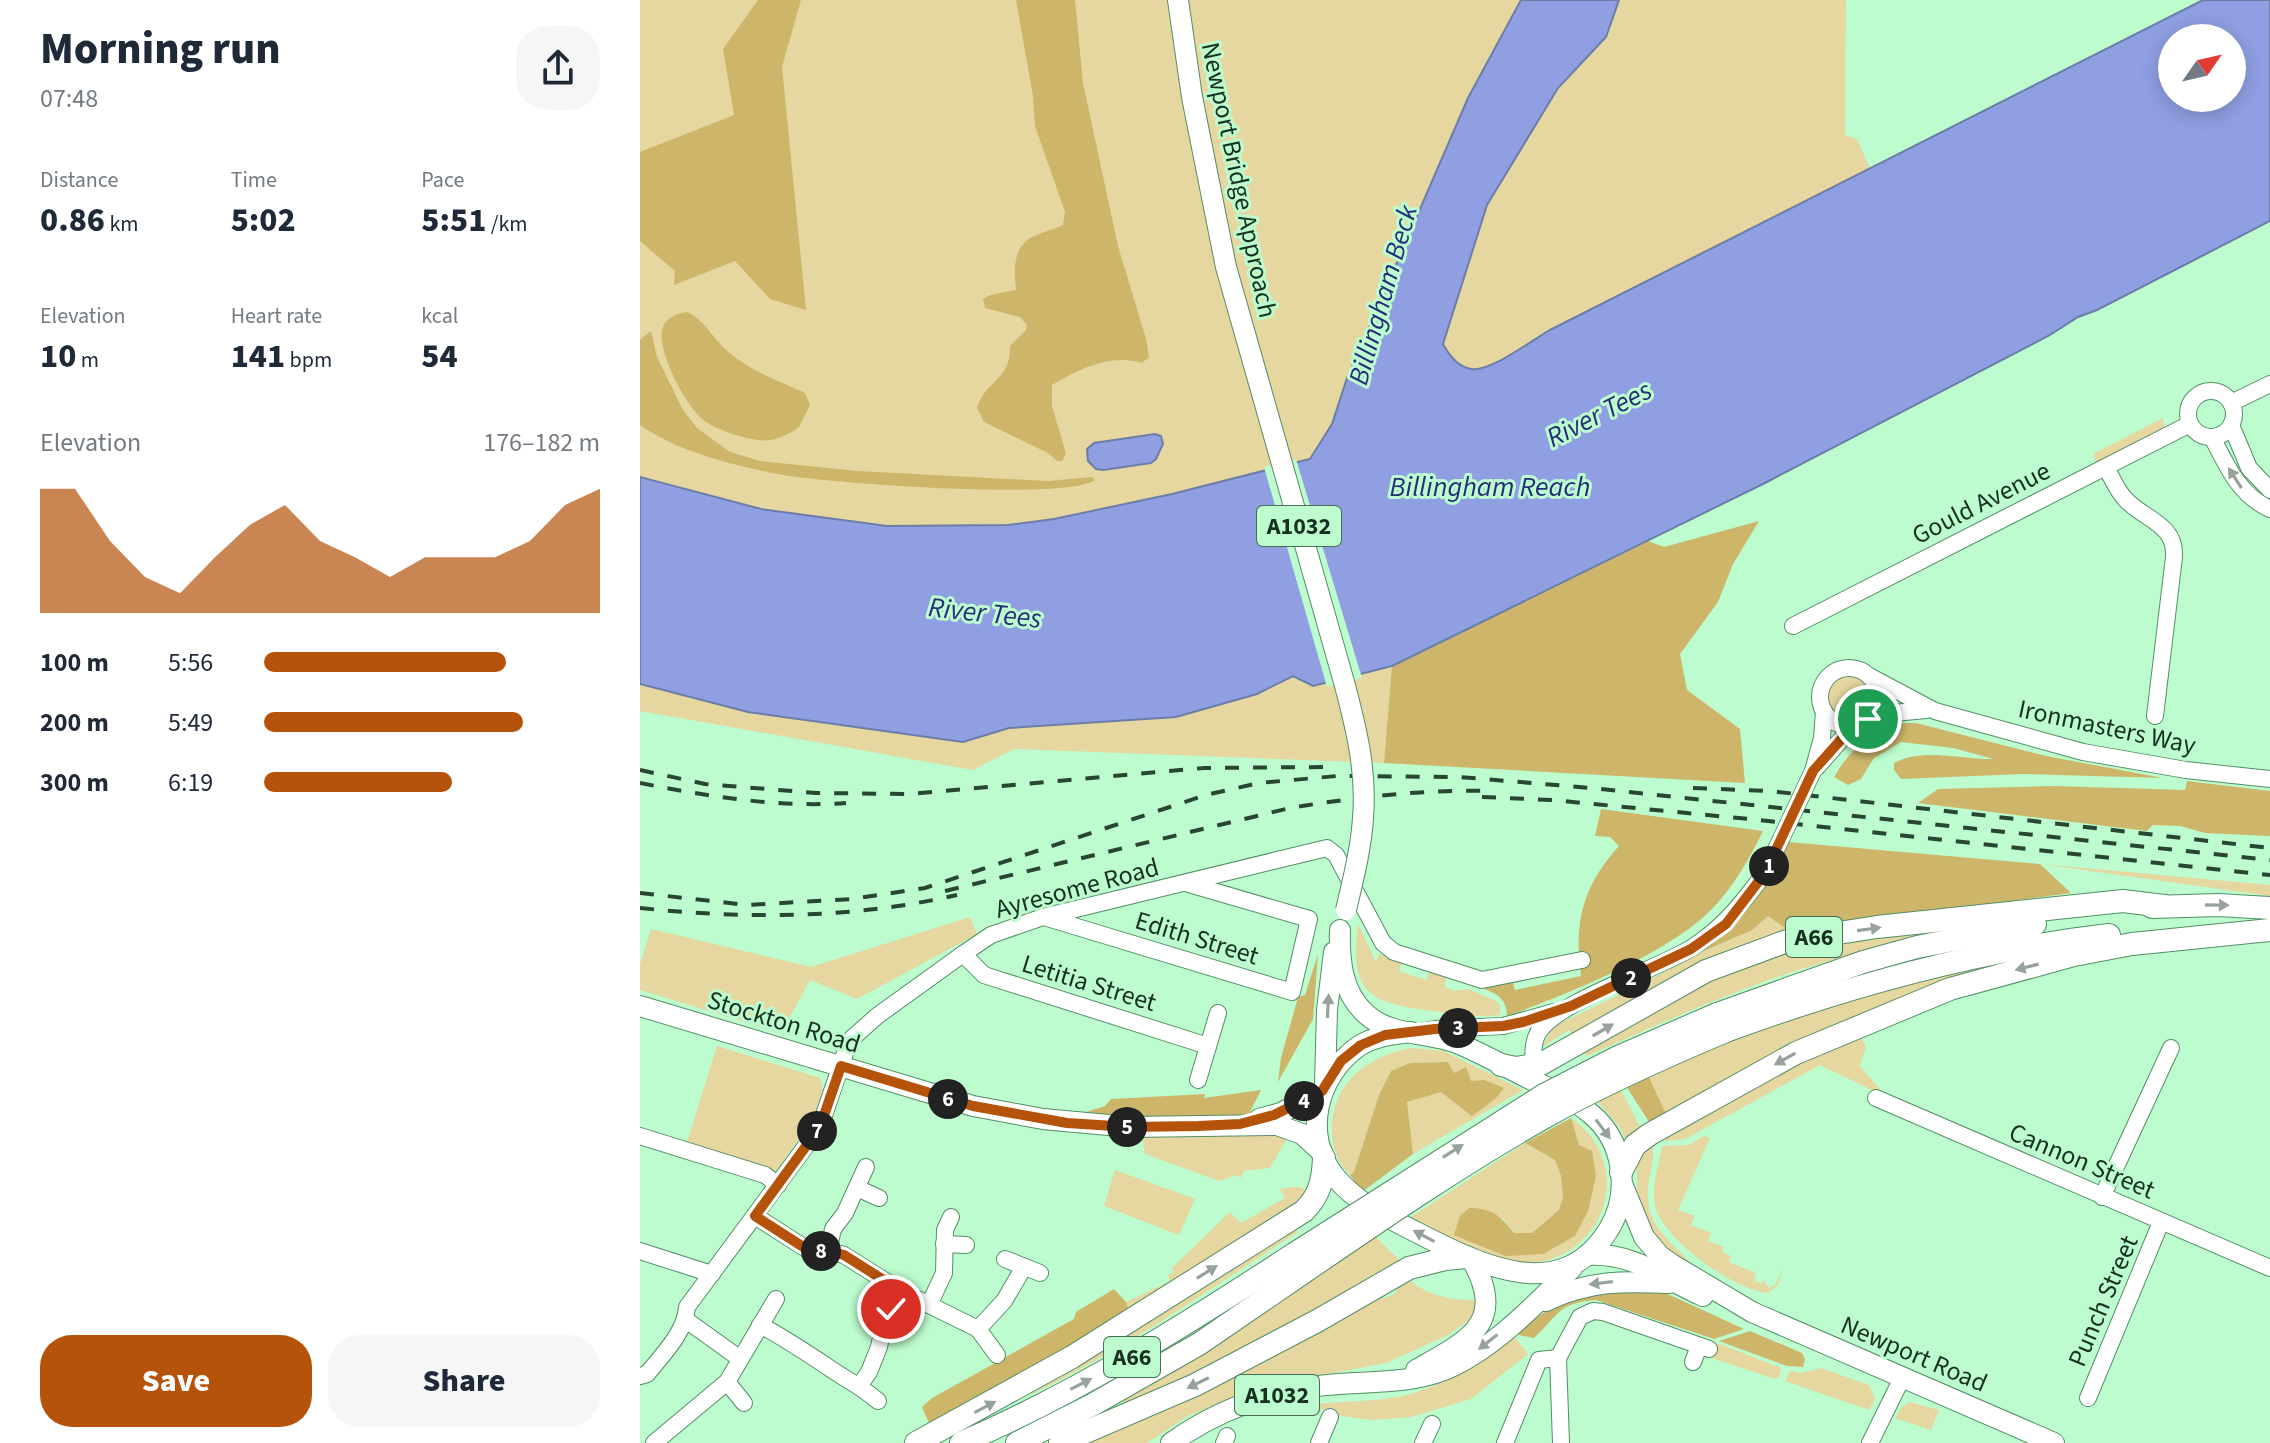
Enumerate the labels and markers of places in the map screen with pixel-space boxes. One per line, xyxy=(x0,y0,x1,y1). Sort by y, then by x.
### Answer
pin xyxy=(1834,685,1902,753)
pin: 1 xyxy=(1749,846,1789,886)
pin: 2 xyxy=(1611,958,1651,998)
pin: 3 xyxy=(1438,1008,1478,1048)
pin: 6 xyxy=(928,1079,968,1119)
pin: 4 xyxy=(1284,1081,1324,1121)
pin: 5 xyxy=(1107,1107,1147,1147)
pin: 7 xyxy=(797,1111,837,1151)
pin: 8 xyxy=(801,1231,841,1271)
pin xyxy=(857,1275,925,1343)

